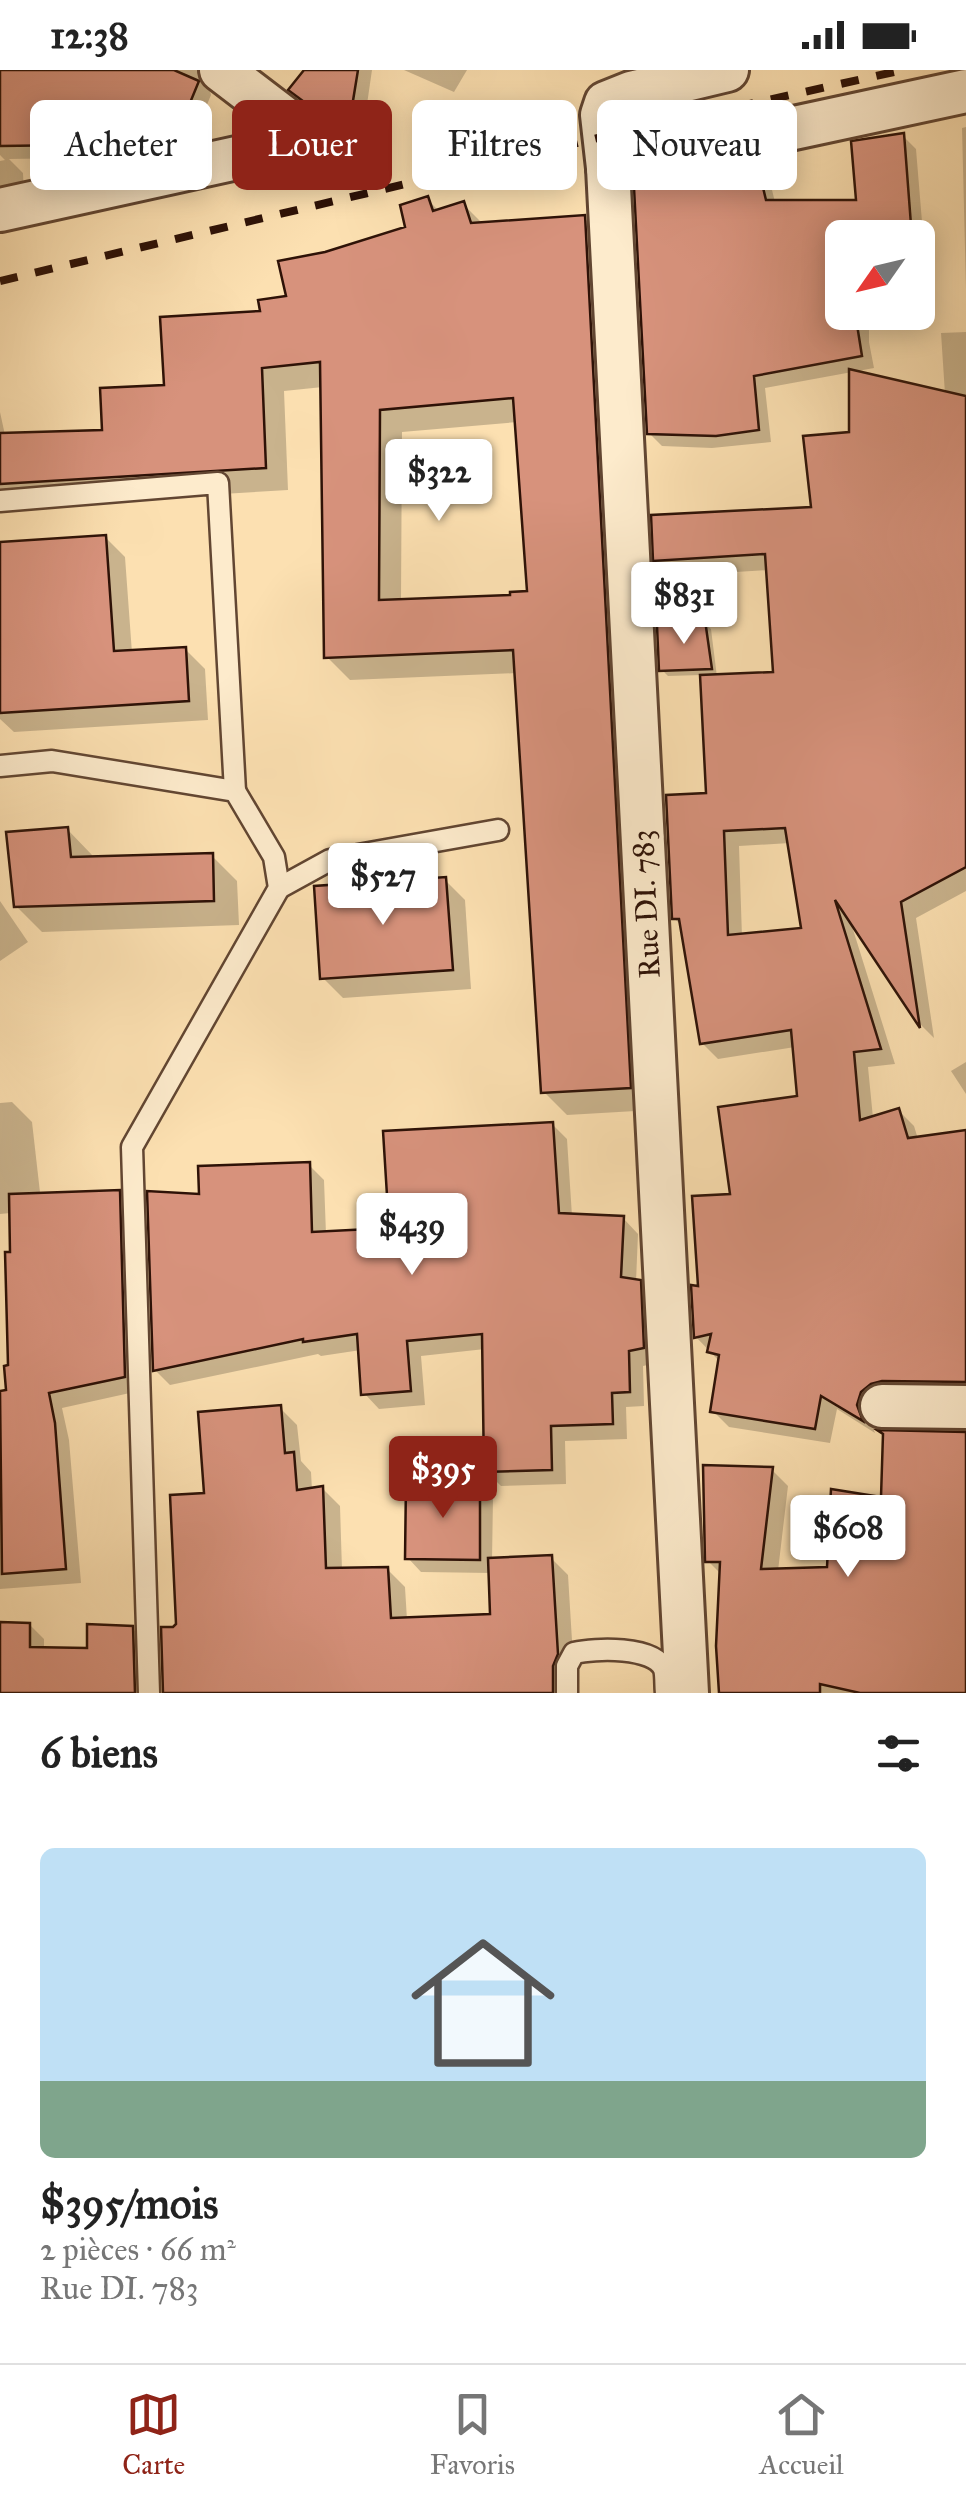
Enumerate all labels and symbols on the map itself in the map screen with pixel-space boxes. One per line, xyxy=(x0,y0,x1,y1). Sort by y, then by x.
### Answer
north arrow xyxy=(825,220,935,330)
pin: $322 xyxy=(380,439,498,524)
pin: $831 xyxy=(625,562,743,647)
street label: Rue DI. 783 xyxy=(624,829,668,979)
pin: $527 xyxy=(324,843,442,928)
pin: $439 xyxy=(353,1193,471,1278)
pin: $395 xyxy=(384,1436,502,1521)
pin: $608 xyxy=(789,1495,907,1580)

